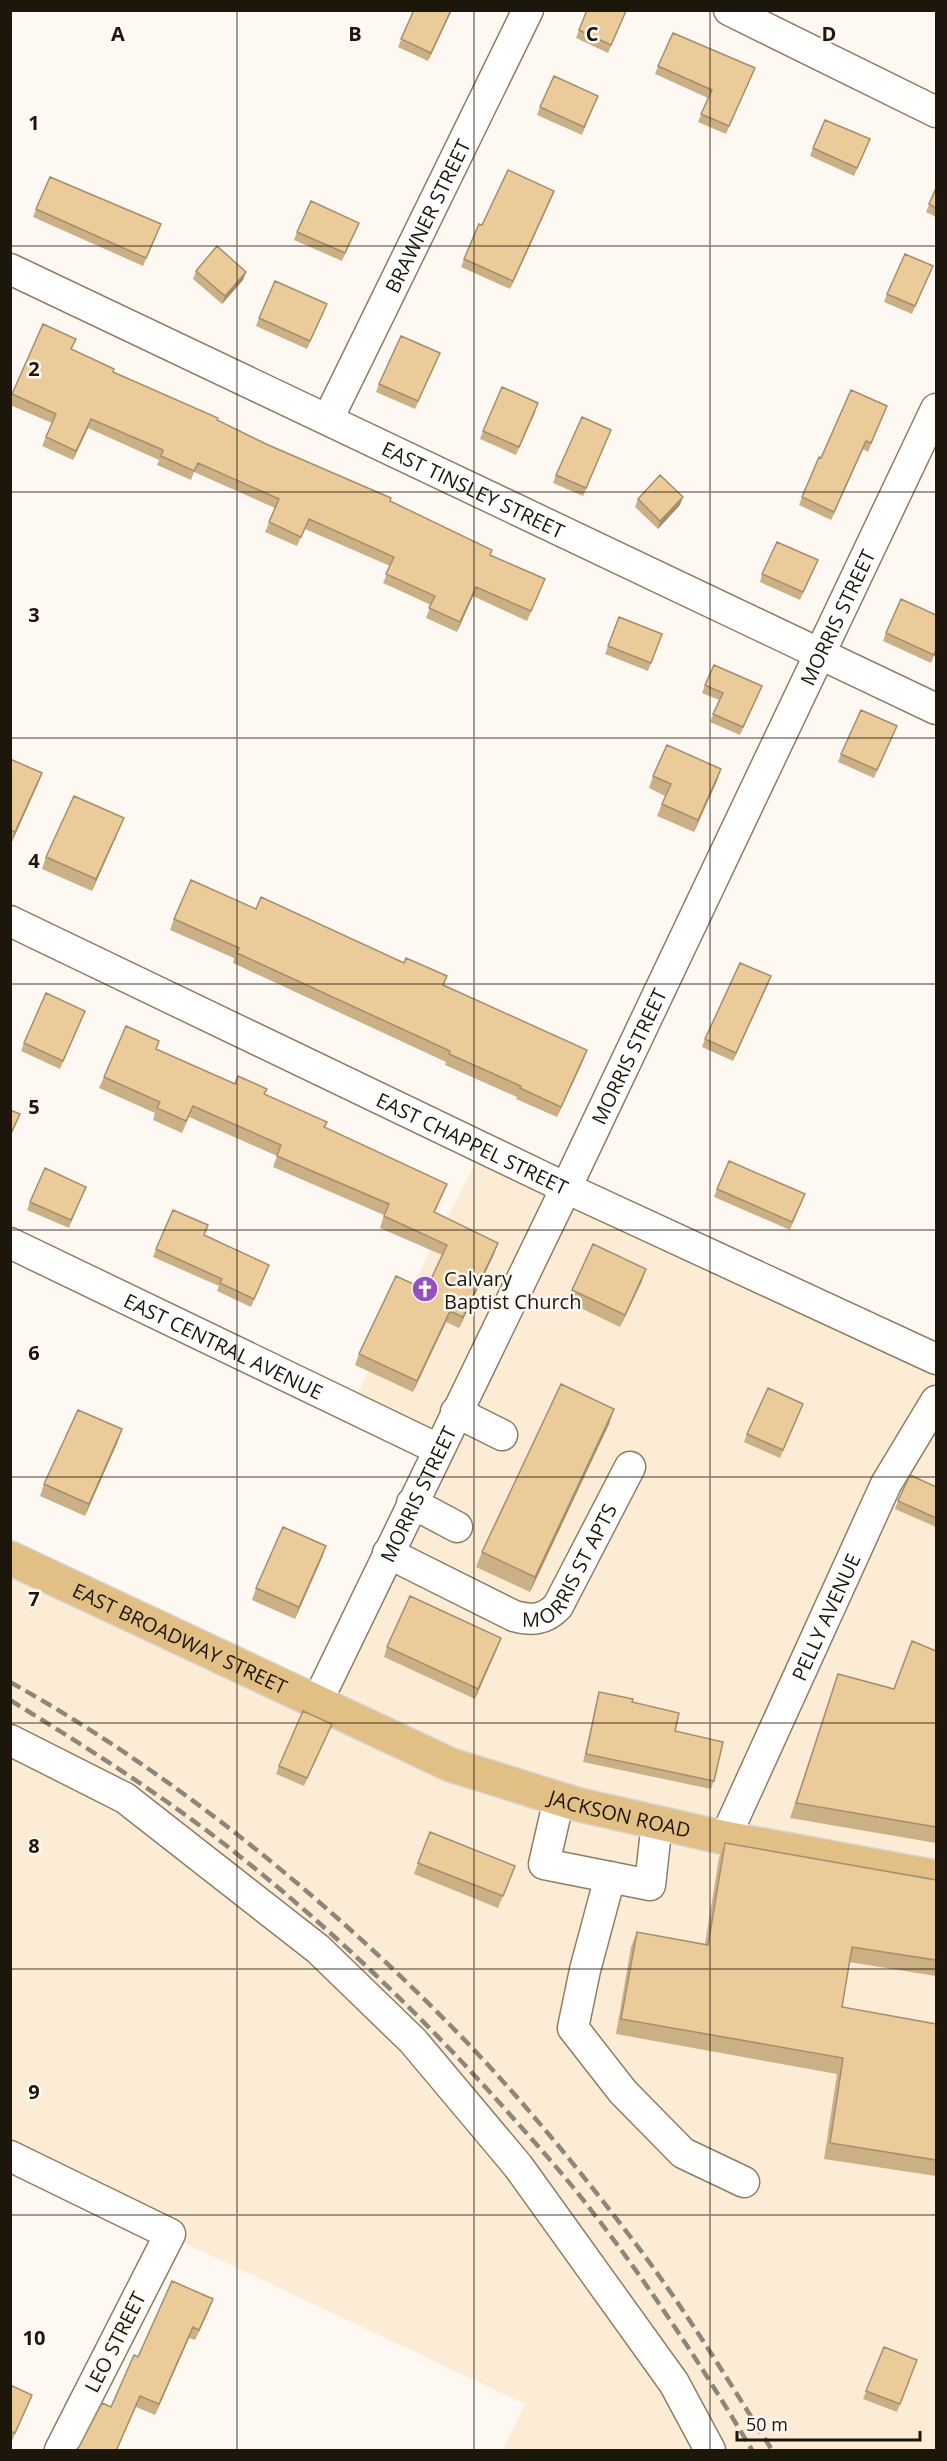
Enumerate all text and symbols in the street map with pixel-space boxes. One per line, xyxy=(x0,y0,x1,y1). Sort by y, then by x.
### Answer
text: A xyxy=(111,20,125,47)
text: B xyxy=(348,20,362,47)
text: C xyxy=(586,20,599,47)
text: D xyxy=(822,20,836,47)
text: 1 xyxy=(28,109,40,136)
street label: BRAWNER STREET xyxy=(378,135,476,297)
text: 2 xyxy=(28,355,40,382)
street label: EAST TINSLEY STREET xyxy=(378,434,569,544)
street label: MORRIS STREET xyxy=(793,545,881,690)
text: 3 xyxy=(28,601,40,628)
text: 4 xyxy=(28,847,40,874)
street label: MORRIS STREET xyxy=(585,984,672,1129)
street label: EAST CHAPPEL STREET xyxy=(372,1086,573,1201)
text: 5 xyxy=(28,1093,40,1120)
place label: Calvary Baptist Church xyxy=(444,1265,581,1315)
church icon: Calvary Baptist Church xyxy=(410,1274,440,1304)
street label: EAST CENTRAL AVENUE xyxy=(120,1286,328,1405)
text: 6 xyxy=(28,1339,40,1366)
street label: MORRIS STREET xyxy=(373,1422,462,1566)
street label: MORRIS ST APTS xyxy=(522,1499,622,1632)
street label: PELLY AVENUE xyxy=(785,1549,866,1685)
street label: EAST BROADWAY STREET xyxy=(69,1576,292,1700)
text: 7 xyxy=(28,1585,40,1612)
street label: JACKSON ROAD xyxy=(544,1782,693,1843)
text: 8 xyxy=(28,1832,40,1859)
text: 9 xyxy=(28,2078,40,2105)
street label: LEO STREET xyxy=(78,2287,152,2397)
text: 10 xyxy=(23,2324,45,2351)
scale bar xyxy=(737,2404,920,2442)
text: 50 m xyxy=(746,2412,788,2436)

